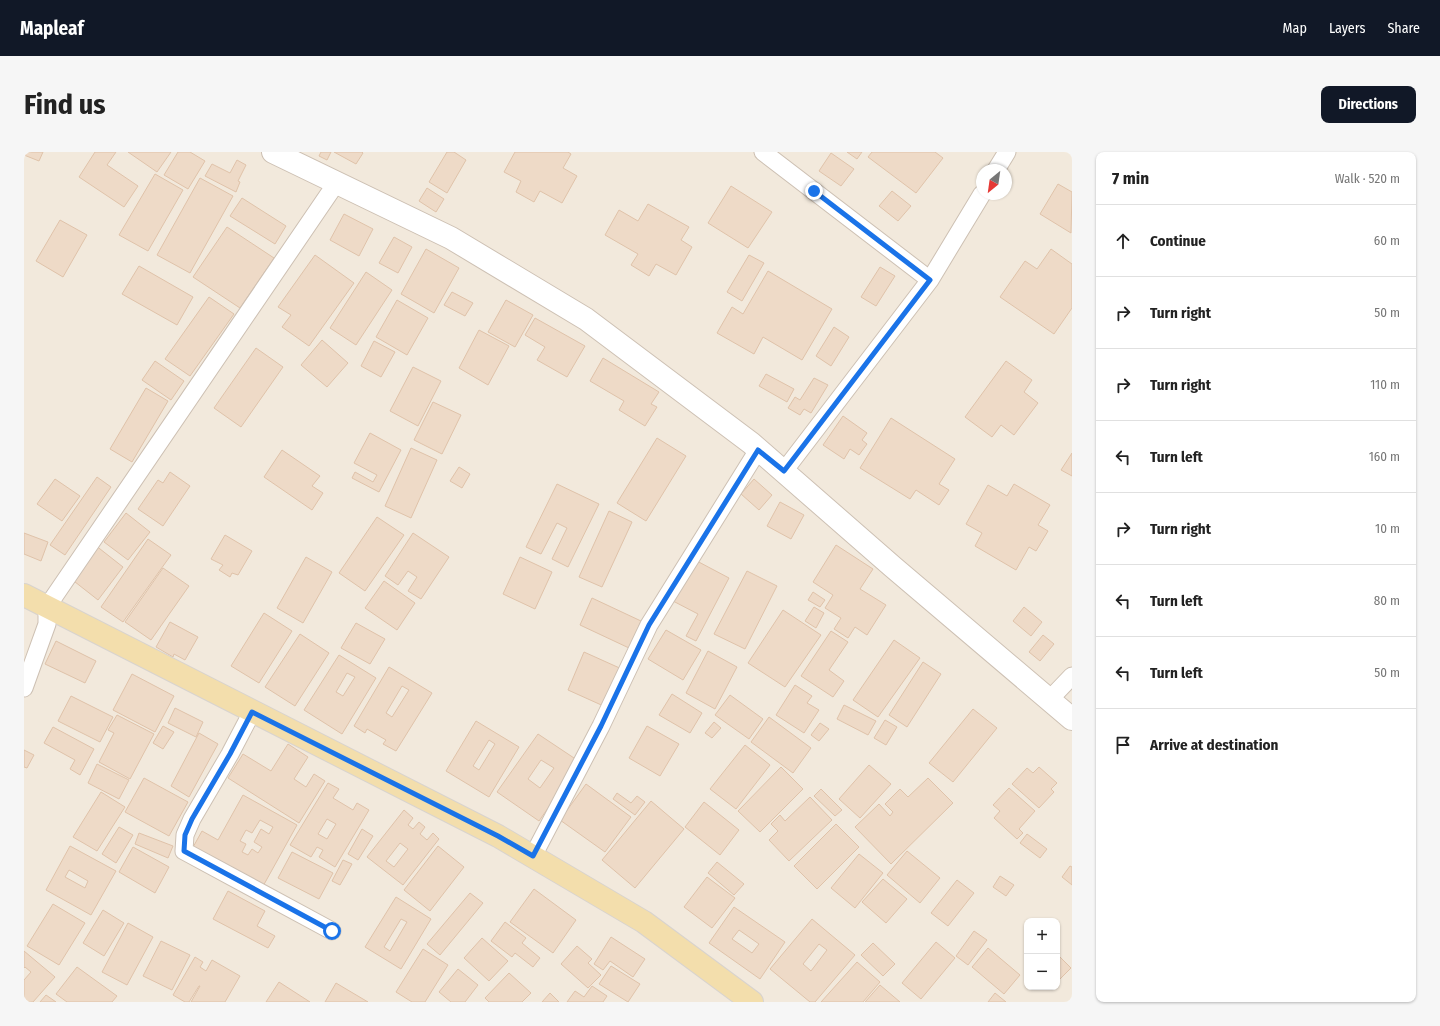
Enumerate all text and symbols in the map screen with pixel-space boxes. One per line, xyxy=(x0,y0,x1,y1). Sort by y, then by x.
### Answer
text: Mapleaf xyxy=(20,17,84,40)
text: Map xyxy=(1283,20,1307,37)
text: Layers xyxy=(1329,20,1365,37)
text: Share xyxy=(1387,20,1420,37)
button: Directions xyxy=(1321,86,1416,123)
text: Find us xyxy=(24,88,106,121)
north arrow xyxy=(976,164,1012,200)
text: 7 min xyxy=(1112,168,1149,189)
text: Walk · 520 m xyxy=(1335,171,1400,186)
route end xyxy=(805,182,823,200)
icon: ahead xyxy=(1112,230,1134,252)
text: Continue xyxy=(1150,232,1206,250)
text: 60 m xyxy=(1374,233,1400,248)
icon: right xyxy=(1112,302,1134,324)
text: Turn right xyxy=(1150,304,1211,322)
text: 50 m xyxy=(1374,305,1400,320)
icon: right xyxy=(1112,374,1134,396)
text: Turn right xyxy=(1150,376,1211,394)
text: 110 m xyxy=(1370,377,1400,392)
icon: left xyxy=(1112,446,1134,468)
text: Turn left xyxy=(1150,448,1203,466)
text: 160 m xyxy=(1369,449,1400,464)
icon: right xyxy=(1112,518,1134,540)
text: Turn right xyxy=(1150,520,1211,538)
text: 10 m xyxy=(1375,521,1400,536)
icon: left xyxy=(1112,590,1134,612)
text: Turn left xyxy=(1150,592,1203,610)
text: 80 m xyxy=(1374,593,1400,608)
icon: left xyxy=(1112,662,1134,684)
text: Turn left xyxy=(1150,664,1203,682)
text: 50 m xyxy=(1374,665,1400,680)
icon: arrive xyxy=(1112,734,1134,756)
text: Arrive at destination xyxy=(1150,736,1278,754)
map controls xyxy=(1024,918,1060,990)
button: + xyxy=(1024,918,1060,954)
route start xyxy=(323,922,341,940)
button: − xyxy=(1024,954,1060,990)

